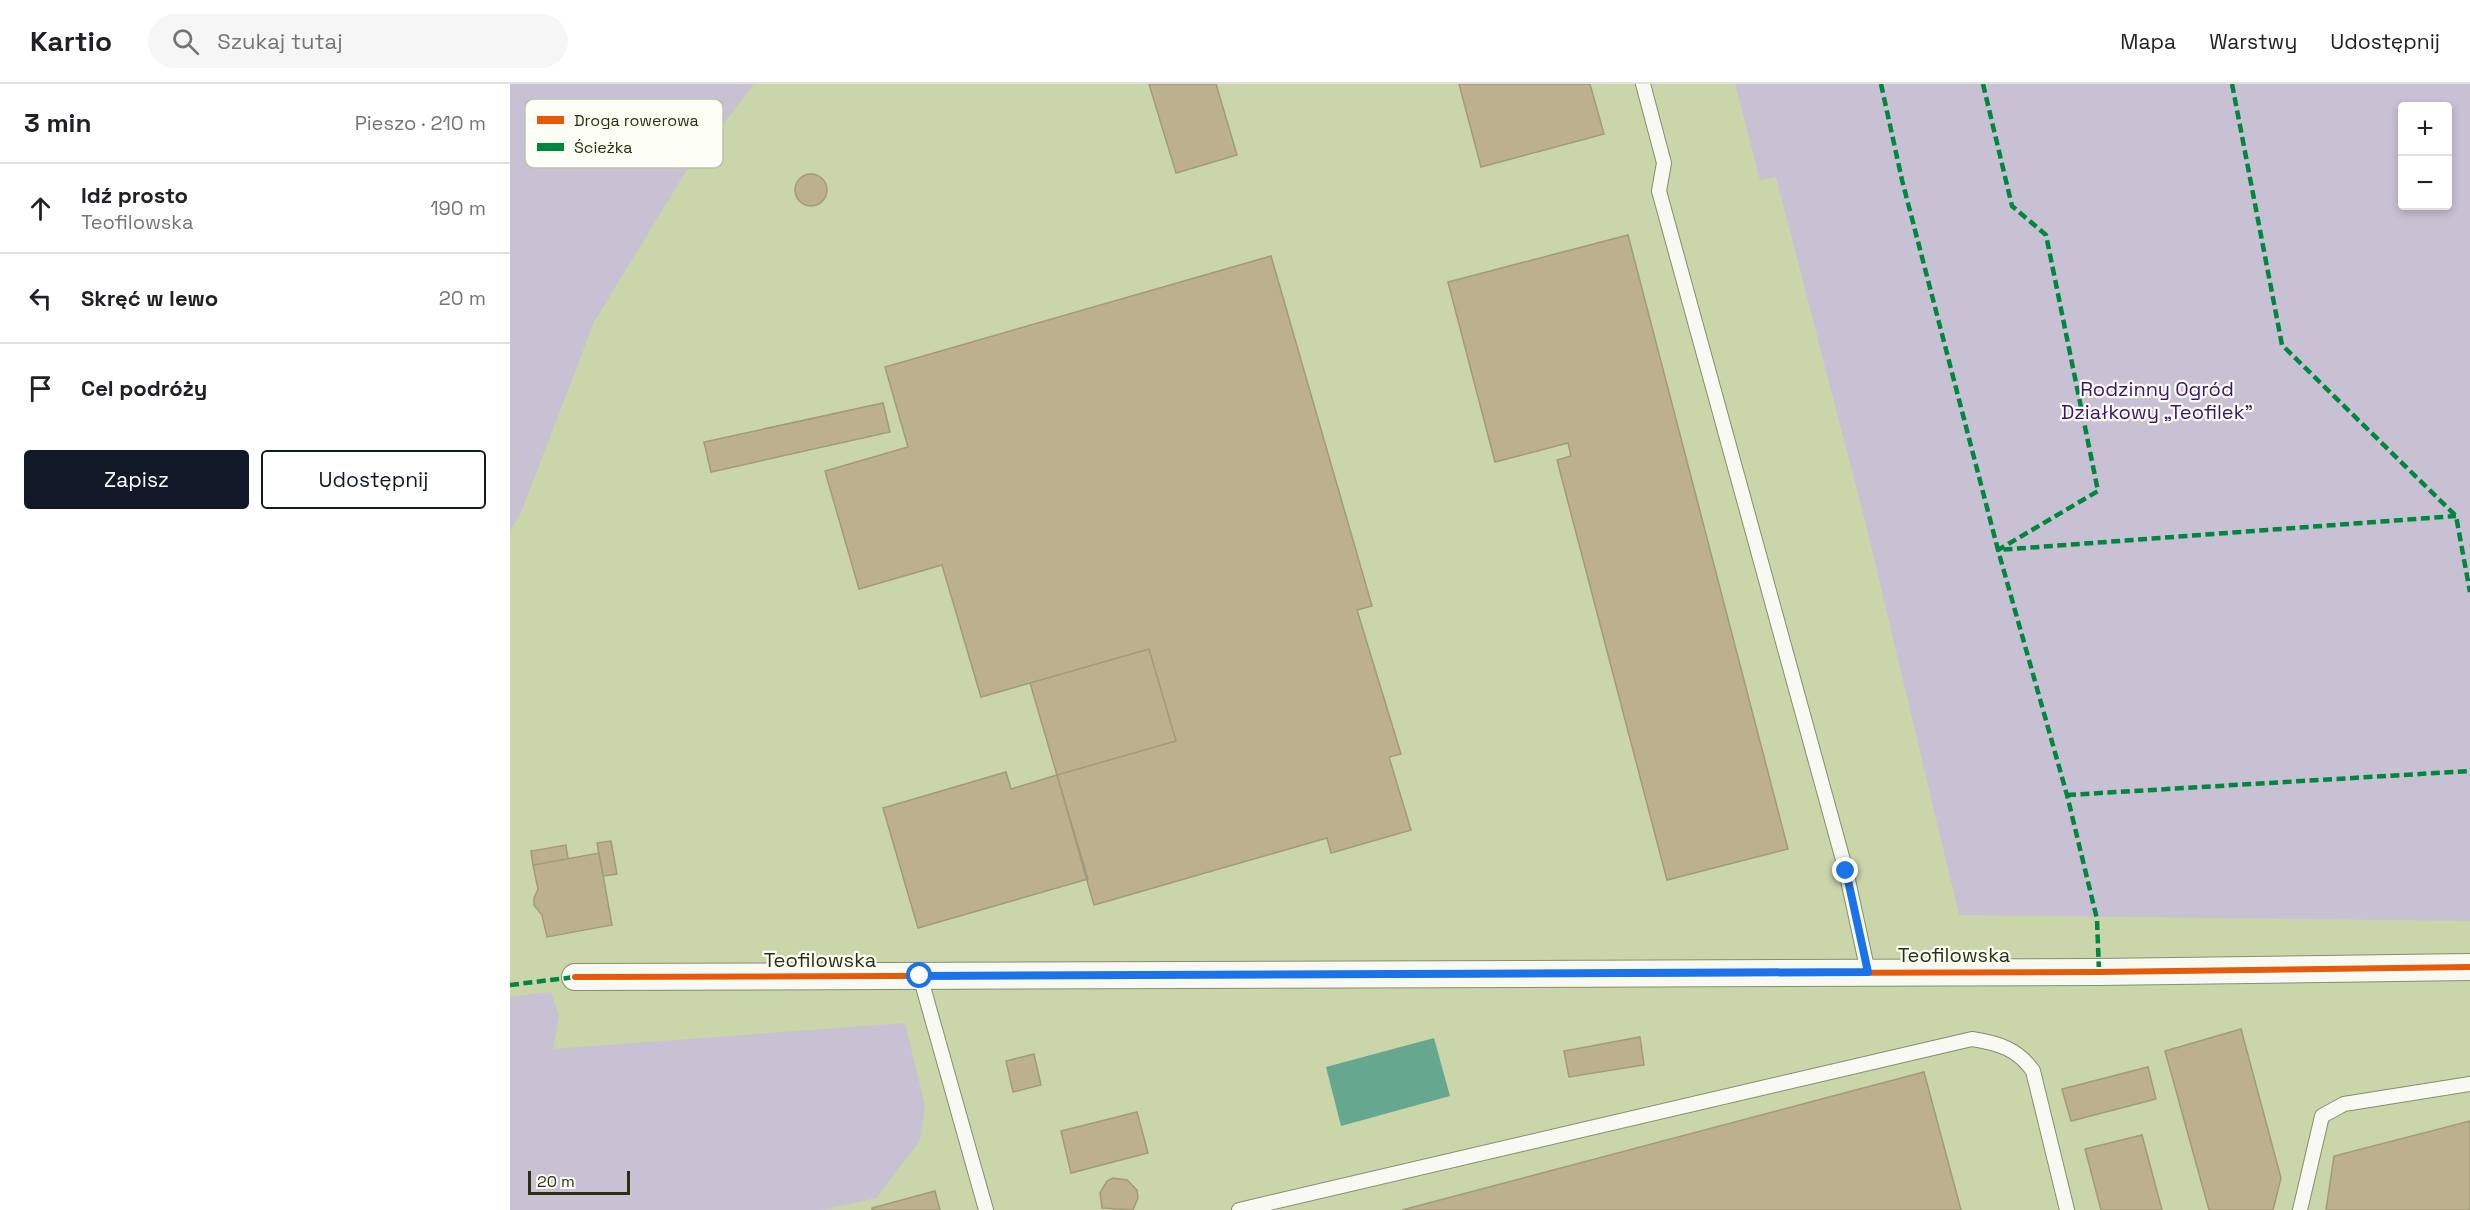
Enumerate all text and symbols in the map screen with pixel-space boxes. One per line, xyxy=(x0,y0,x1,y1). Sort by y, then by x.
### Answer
search box xyxy=(148,14,568,68)
text: Kartio xyxy=(30,23,112,59)
icon: search xyxy=(169,25,202,58)
text: Szukaj tutaj xyxy=(217,27,343,55)
text: Mapa xyxy=(2120,28,2176,55)
text: Warstwy xyxy=(2209,28,2297,55)
text: Udostępnij xyxy=(2330,28,2440,55)
legend xyxy=(525,99,723,168)
map controls xyxy=(2398,102,2452,210)
button: + xyxy=(2398,102,2452,156)
text: 3 min xyxy=(24,106,92,140)
text: Pieszo · 210 m xyxy=(355,110,486,136)
text: Droga rowerowa xyxy=(574,110,699,131)
text: Ścieżka xyxy=(574,137,632,158)
button: − xyxy=(2398,156,2452,210)
text: Idź prosto xyxy=(81,181,188,209)
icon: ahead xyxy=(24,192,57,225)
text: 190 m xyxy=(430,195,486,221)
text: Teofilowska xyxy=(81,209,193,235)
icon: left xyxy=(24,282,57,315)
text: Skręć w lewo xyxy=(81,284,218,312)
text: 20 m xyxy=(439,285,486,311)
icon: arrive xyxy=(24,372,57,405)
text: Cel podróży xyxy=(81,374,207,402)
park label: Rodzinny Ogród Działkowy „Teofilek” xyxy=(2061,376,2253,425)
button: Zapisz xyxy=(24,450,249,509)
button: Udostępnij xyxy=(261,450,486,509)
route end xyxy=(1832,857,1858,883)
street label: Teofilowska xyxy=(1898,942,2010,968)
street label: Teofilowska xyxy=(764,947,876,973)
route start xyxy=(906,962,932,988)
scale bar xyxy=(528,1168,630,1196)
text: 20 m xyxy=(537,1171,575,1192)

